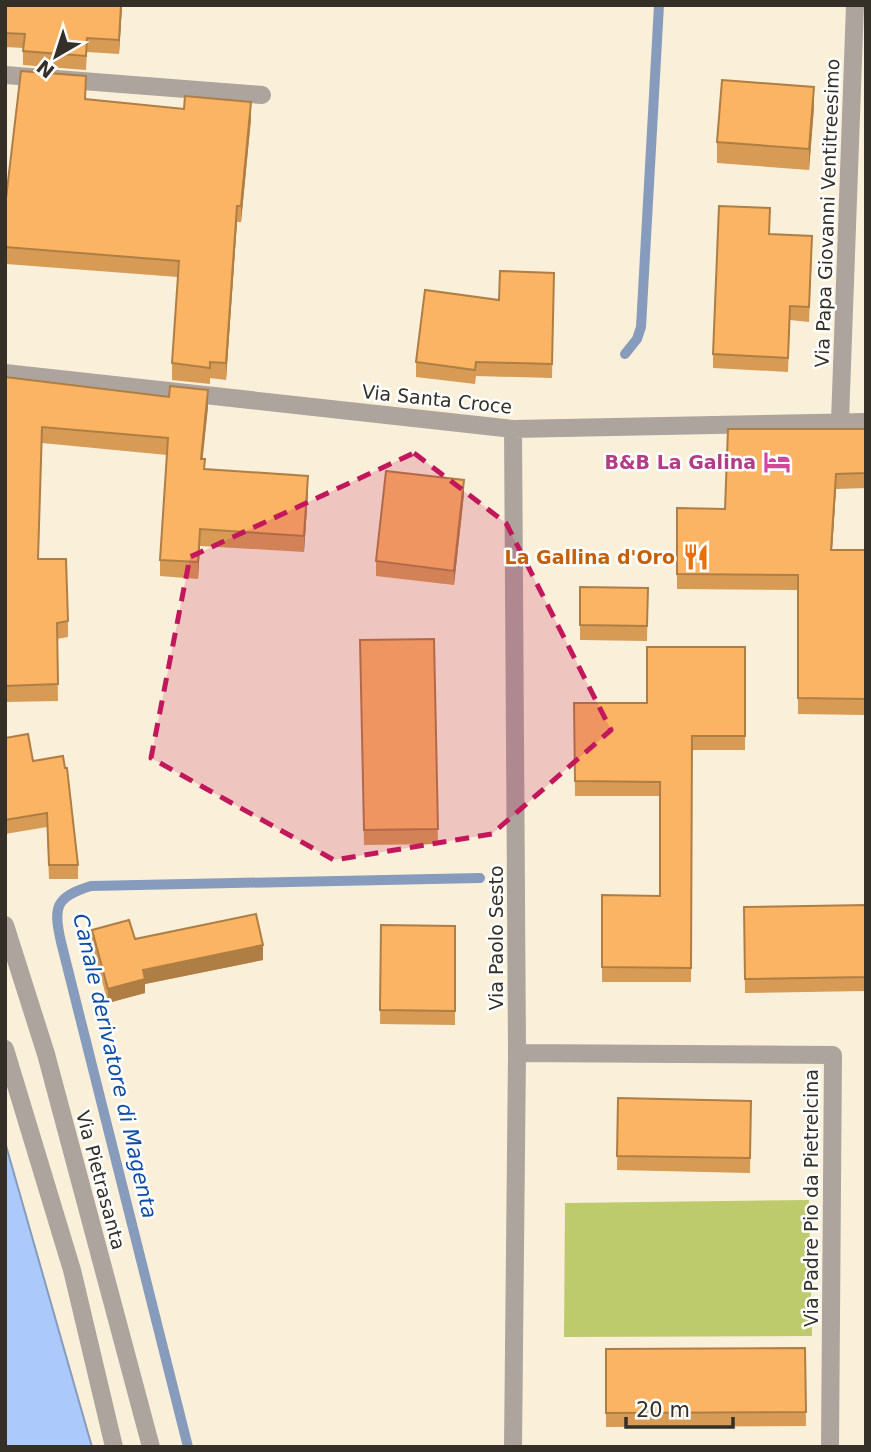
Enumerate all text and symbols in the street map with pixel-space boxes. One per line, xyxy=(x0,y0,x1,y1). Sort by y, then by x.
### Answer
north arrow xyxy=(21,21,91,91)
text: N xyxy=(32,56,58,83)
street label: Via Papa Giovanni Ventitreesimo xyxy=(811,58,843,368)
street label: Via Santa Croce xyxy=(361,380,513,418)
hotel icon: B&B La Galina xyxy=(762,447,792,477)
place label: B&B La Galina xyxy=(605,451,756,473)
restaurant icon: La Gallina d'Oro xyxy=(681,542,711,572)
place label: La Gallina d'Oro xyxy=(505,546,675,568)
street label: Via Paolo Sesto xyxy=(485,865,507,1011)
water label: Canale derivatore di Magenta xyxy=(68,911,162,1221)
street label: Via Padre Pio da Pietrelcina xyxy=(800,1069,822,1327)
street label: Via Pietrasanta xyxy=(72,1108,130,1252)
scale bar xyxy=(626,1386,733,1430)
text: 20 m xyxy=(636,1398,690,1422)

